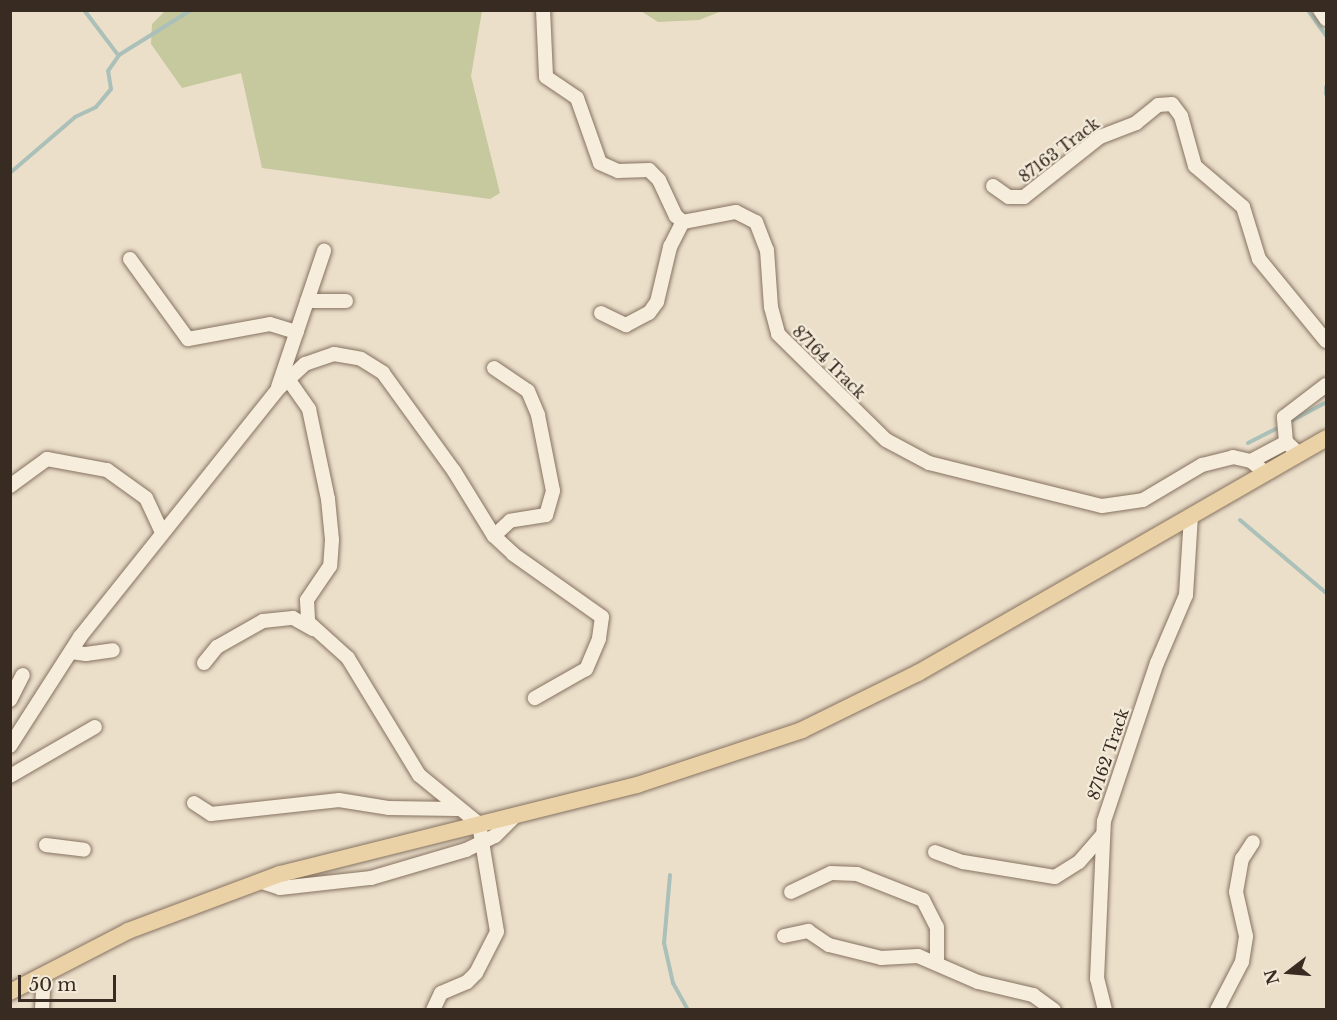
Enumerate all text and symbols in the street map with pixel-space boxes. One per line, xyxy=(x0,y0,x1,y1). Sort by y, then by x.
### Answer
street label: 87163 Track xyxy=(1015,113,1103,187)
street label: 87164 Track xyxy=(788,321,870,403)
street label: 87162 Track xyxy=(1083,705,1133,803)
north arrow xyxy=(1259,942,1319,1002)
scale bar xyxy=(21,963,118,1001)
text: N xyxy=(1260,967,1283,987)
text: 50 m xyxy=(29,974,77,996)

